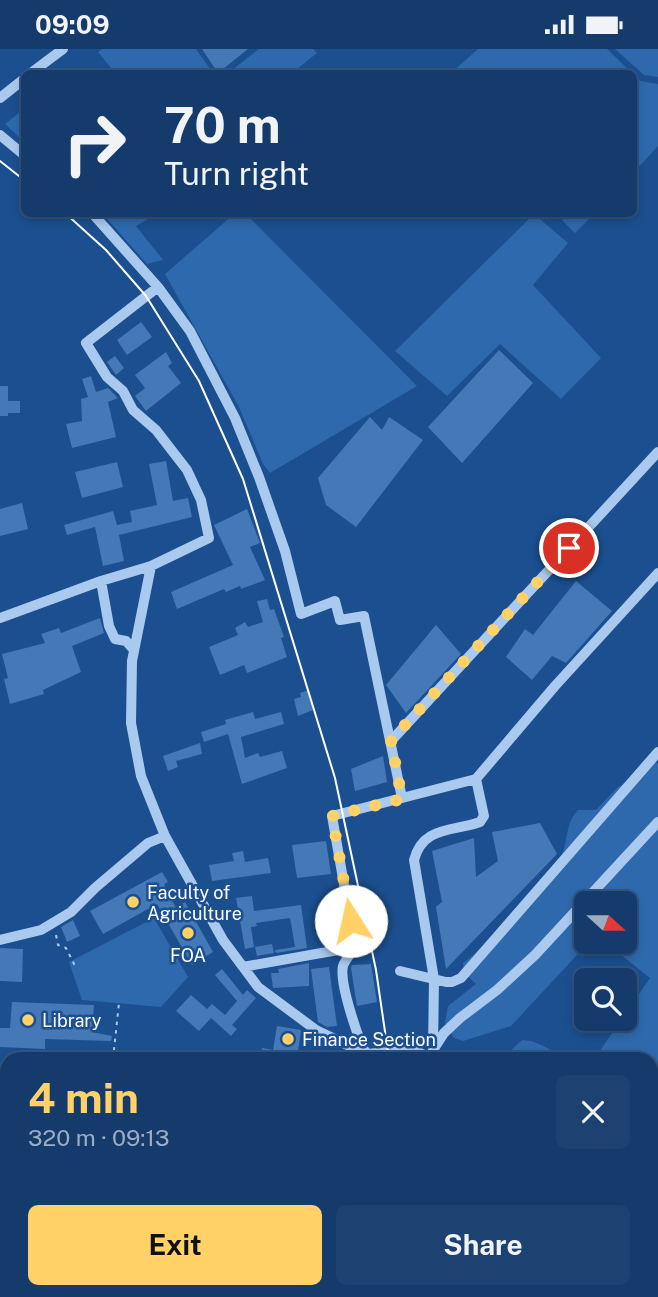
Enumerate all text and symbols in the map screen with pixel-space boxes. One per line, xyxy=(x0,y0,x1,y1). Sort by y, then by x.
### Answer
text: 09:09 xyxy=(35,9,110,40)
text: 70 m xyxy=(164,96,281,154)
icon: right xyxy=(49,98,140,189)
text: Turn right xyxy=(164,155,309,192)
pin xyxy=(539,518,599,578)
icon: arrive xyxy=(550,529,588,567)
place label: Faculty of Agriculture xyxy=(147,882,242,924)
position arrow xyxy=(314,884,388,958)
north arrow xyxy=(574,891,637,954)
map controls xyxy=(574,891,637,1031)
marker: Faculty of Agriculture xyxy=(125,894,141,910)
marker: FOA xyxy=(180,925,196,941)
place label: FOA xyxy=(170,945,206,966)
button: search xyxy=(574,968,637,1031)
place label: Library xyxy=(42,1010,102,1031)
marker: Library xyxy=(20,1012,36,1028)
place label: Finance Section xyxy=(302,1029,436,1050)
marker: Finance Section xyxy=(280,1031,296,1047)
text: 4 min xyxy=(28,1073,139,1122)
button: close xyxy=(556,1075,630,1149)
text: 320 m · 09:13 xyxy=(28,1124,169,1151)
button: Exit xyxy=(28,1205,322,1285)
button: Share xyxy=(336,1205,630,1285)

